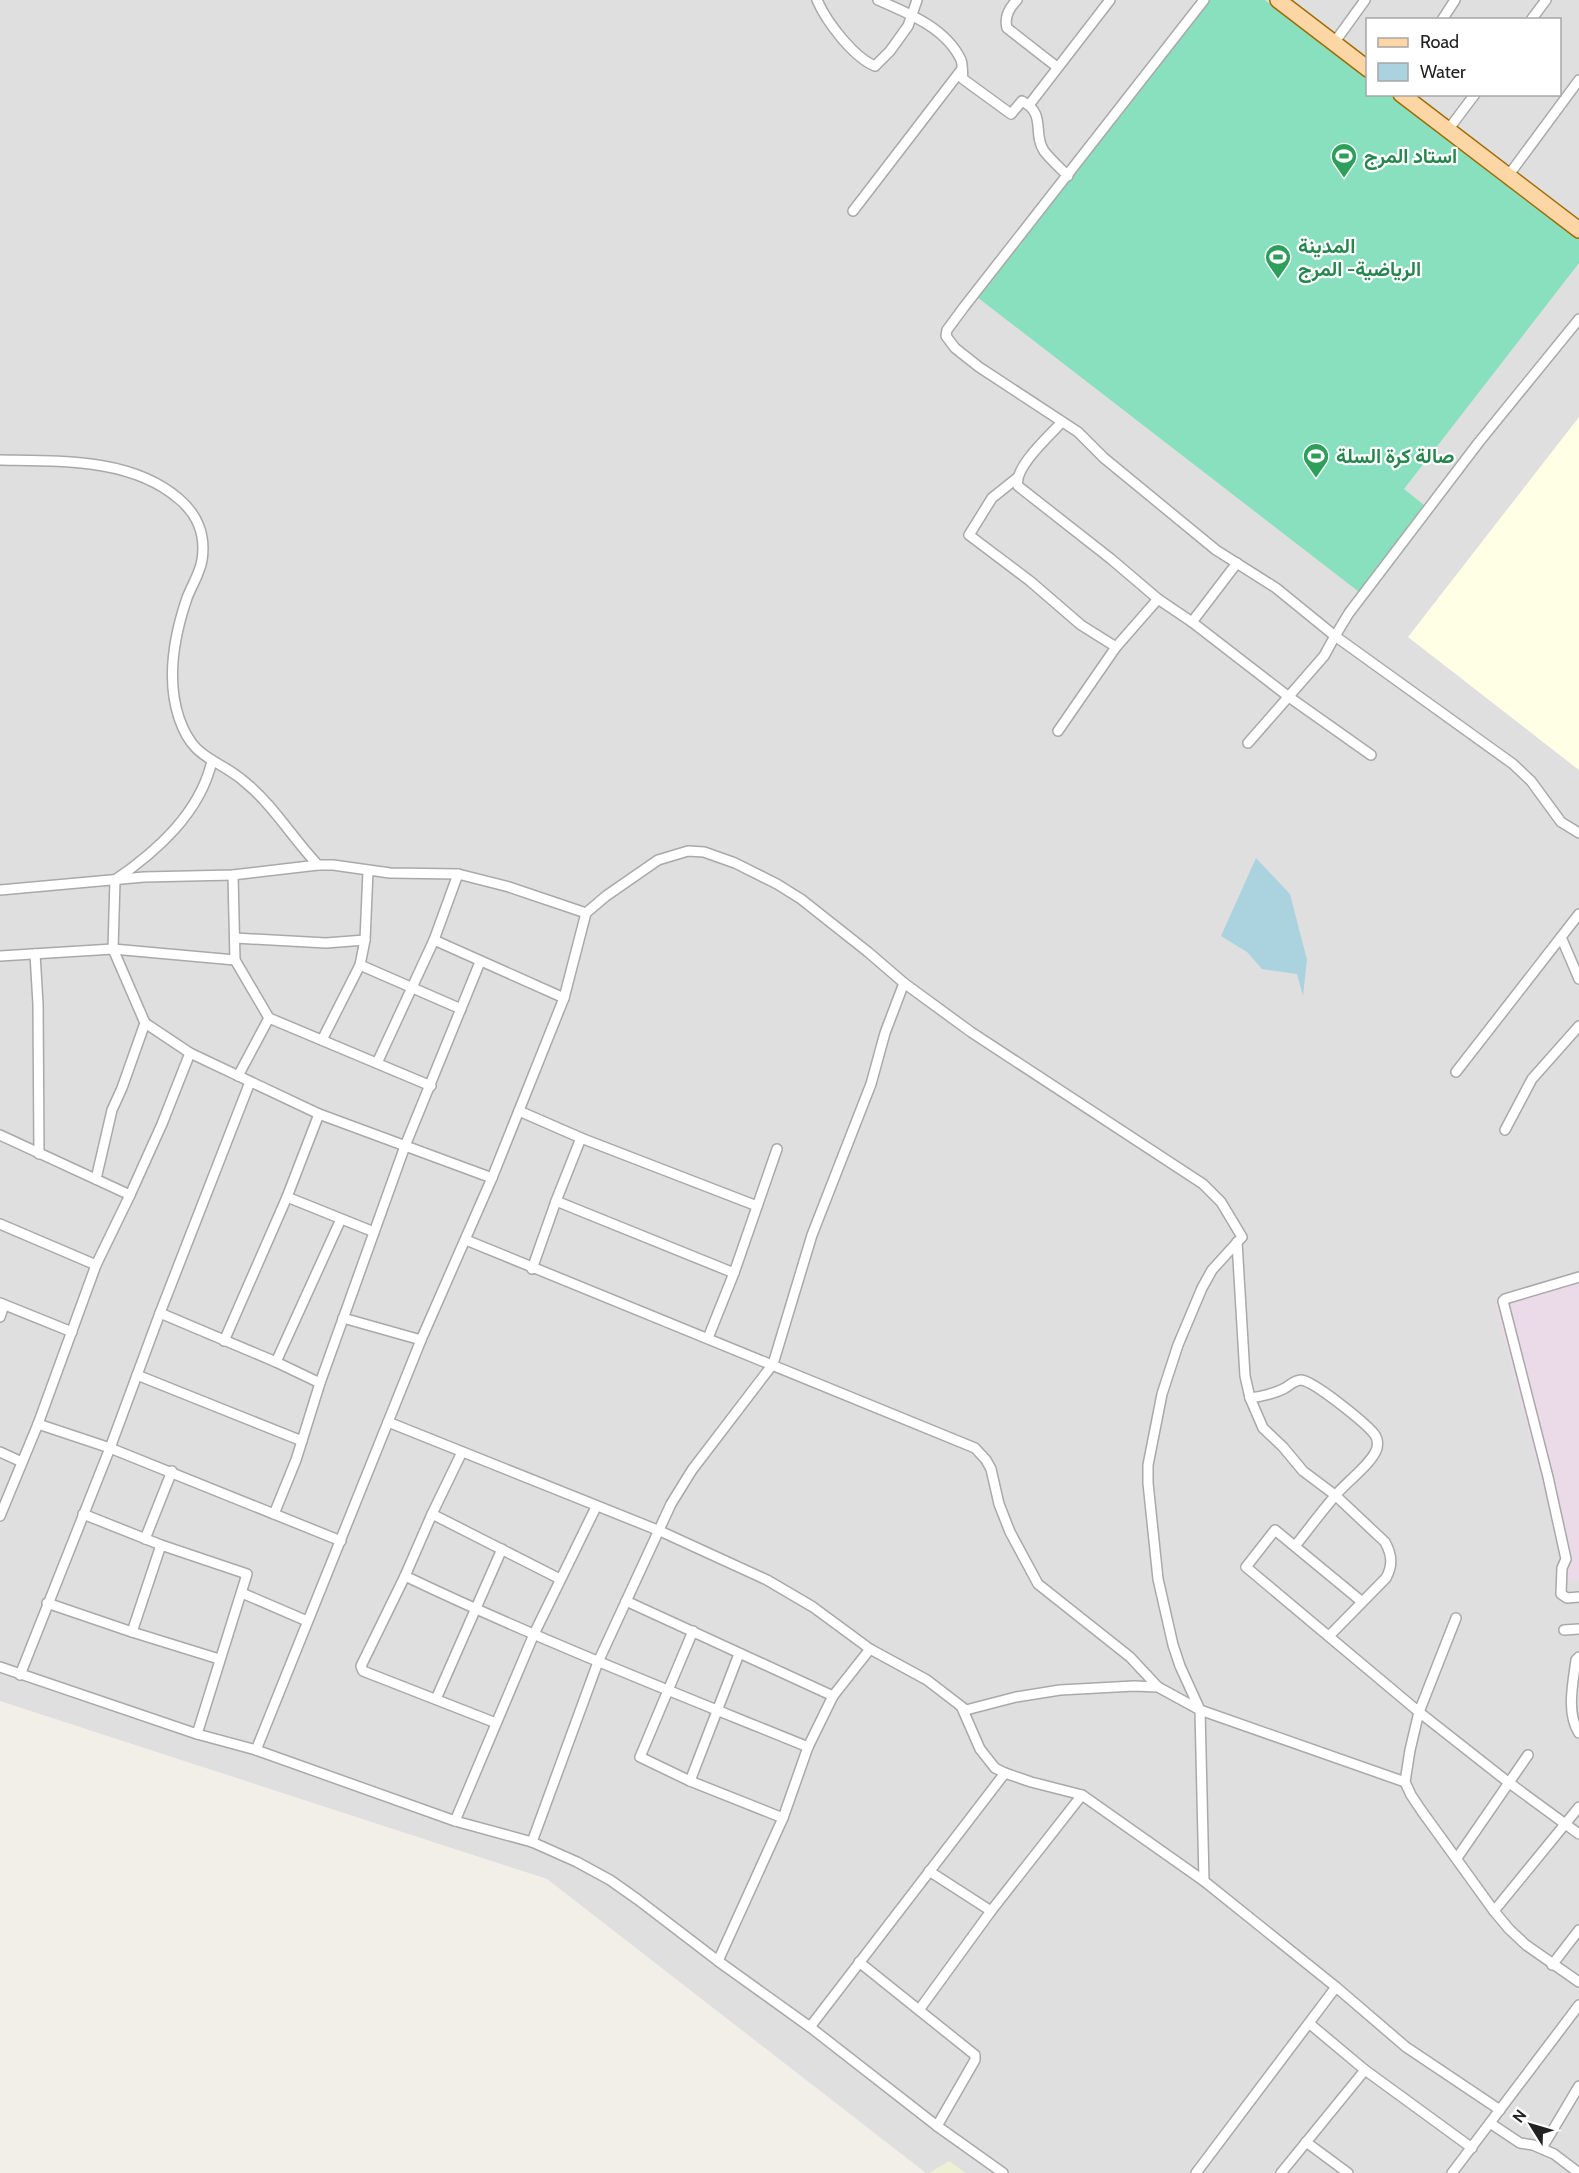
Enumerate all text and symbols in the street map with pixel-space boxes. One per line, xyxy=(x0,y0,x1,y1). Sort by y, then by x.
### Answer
legend xyxy=(1366,18,1561,96)
text: Road xyxy=(1420,31,1459,53)
text: Water xyxy=(1420,61,1466,83)
sports icon: استاد المرج xyxy=(1329,141,1359,179)
place label: استاد المرج xyxy=(1364,144,1457,170)
place label: المدينة الرياضية- المرج xyxy=(1298,234,1421,283)
sports icon: المدينة الرياضية- المرج xyxy=(1263,242,1293,280)
sports icon: صالة كرة السلة xyxy=(1301,441,1331,479)
place label: صالة كرة السلة xyxy=(1336,444,1454,469)
north arrow xyxy=(1501,2095,1561,2155)
text: N xyxy=(1508,2106,1530,2127)

